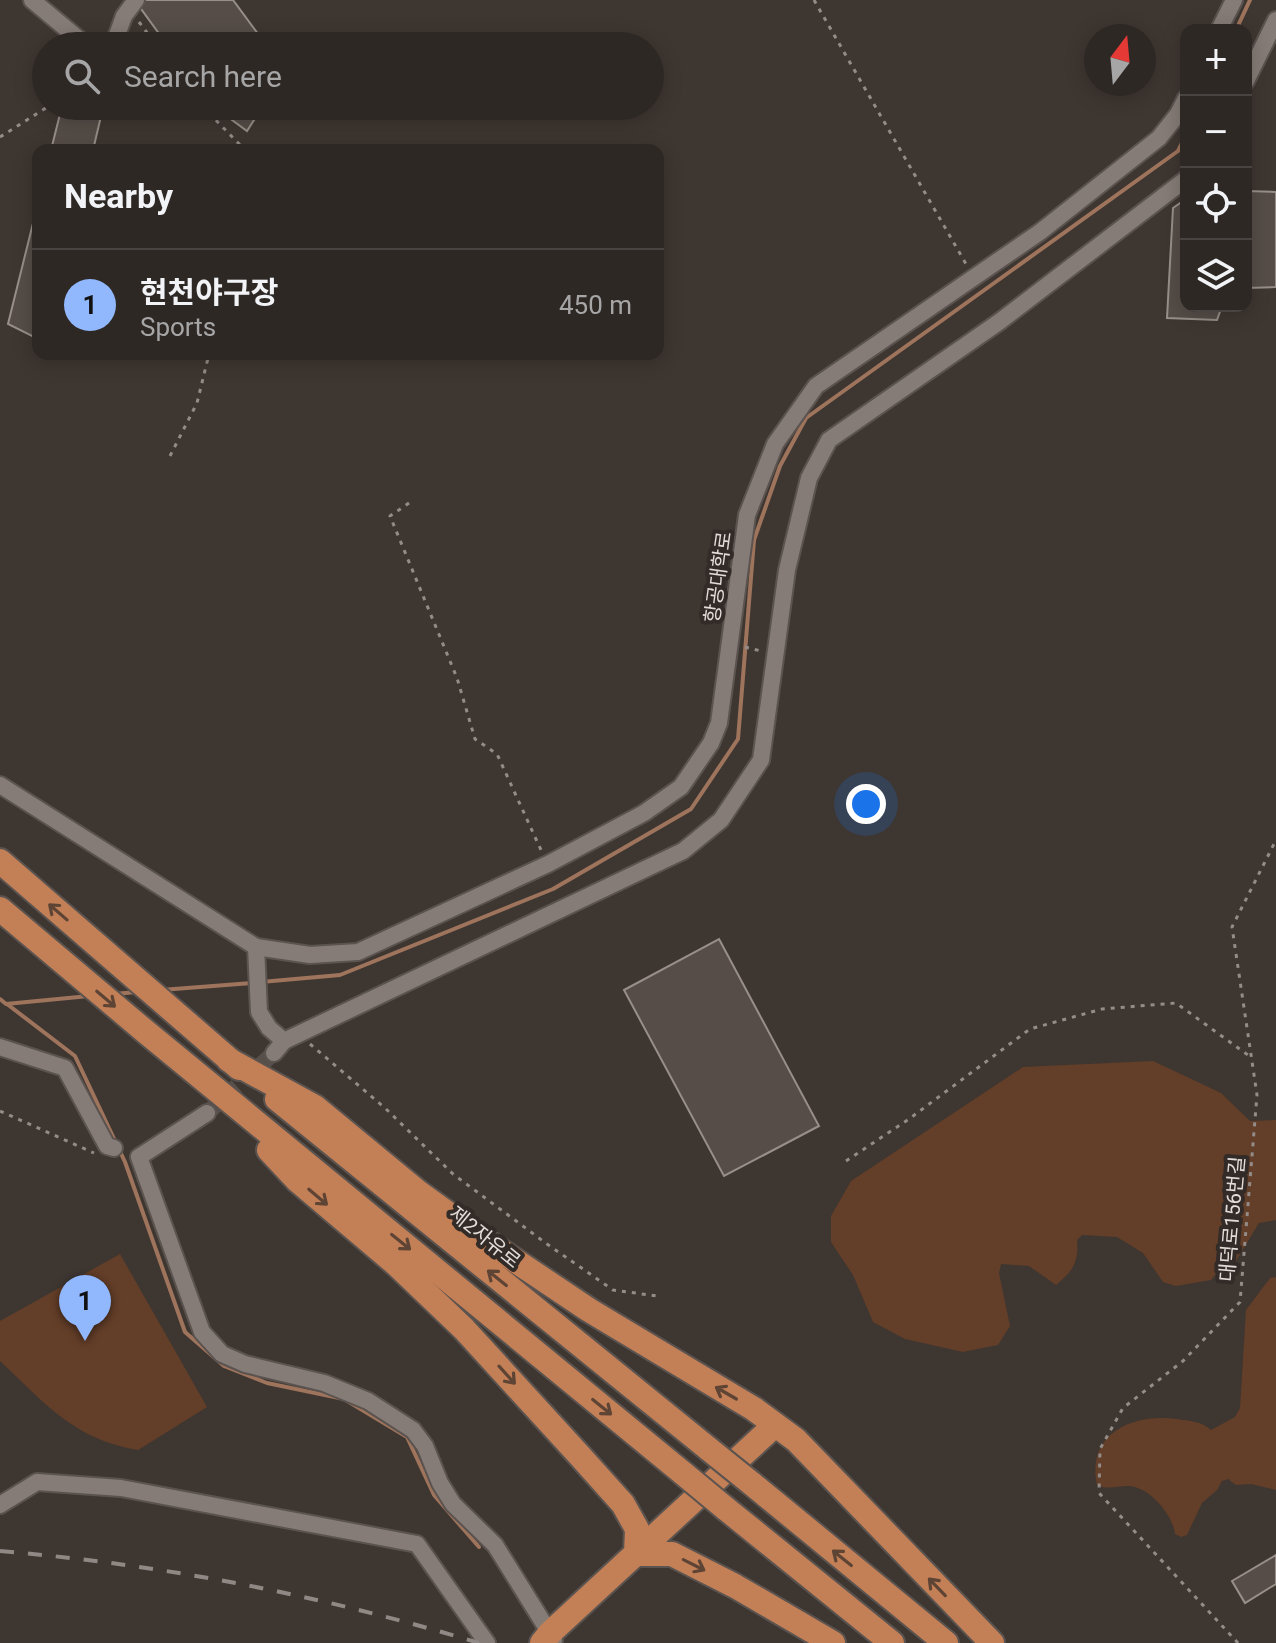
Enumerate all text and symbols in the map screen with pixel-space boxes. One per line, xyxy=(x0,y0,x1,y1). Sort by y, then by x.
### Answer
north arrow xyxy=(1084,24,1156,96)
map controls xyxy=(1180,24,1252,312)
button: + xyxy=(1180,24,1252,96)
search box xyxy=(32,32,664,120)
icon: search xyxy=(60,54,104,98)
text: Search here xyxy=(124,59,282,94)
button: − xyxy=(1180,96,1252,168)
button: locate xyxy=(1180,168,1252,240)
text: Nearby xyxy=(64,176,173,216)
button: layers xyxy=(1180,240,1252,312)
text: 현천야구장 xyxy=(140,275,278,310)
text: 1 xyxy=(83,290,97,320)
text: 450 m xyxy=(559,290,632,320)
text: Sports xyxy=(140,312,216,342)
street label: 항공대학로 xyxy=(700,530,736,624)
your location xyxy=(846,784,886,824)
one-way arrow xyxy=(48,903,68,921)
one-way arrow xyxy=(96,990,116,1008)
street label: 대덕로156번길 xyxy=(1215,1155,1249,1283)
one-way arrow xyxy=(307,1188,327,1206)
street label: 제2자유로 xyxy=(444,1201,526,1273)
one-way arrow xyxy=(390,1233,411,1251)
one-way arrow xyxy=(487,1269,508,1287)
pin: 1 xyxy=(59,1275,111,1341)
one-way arrow xyxy=(497,1365,515,1385)
one-way arrow xyxy=(715,1385,739,1400)
one-way arrow xyxy=(591,1398,612,1416)
one-way arrow xyxy=(833,1549,853,1567)
one-way arrow xyxy=(682,1558,706,1574)
one-way arrow xyxy=(928,1578,947,1597)

